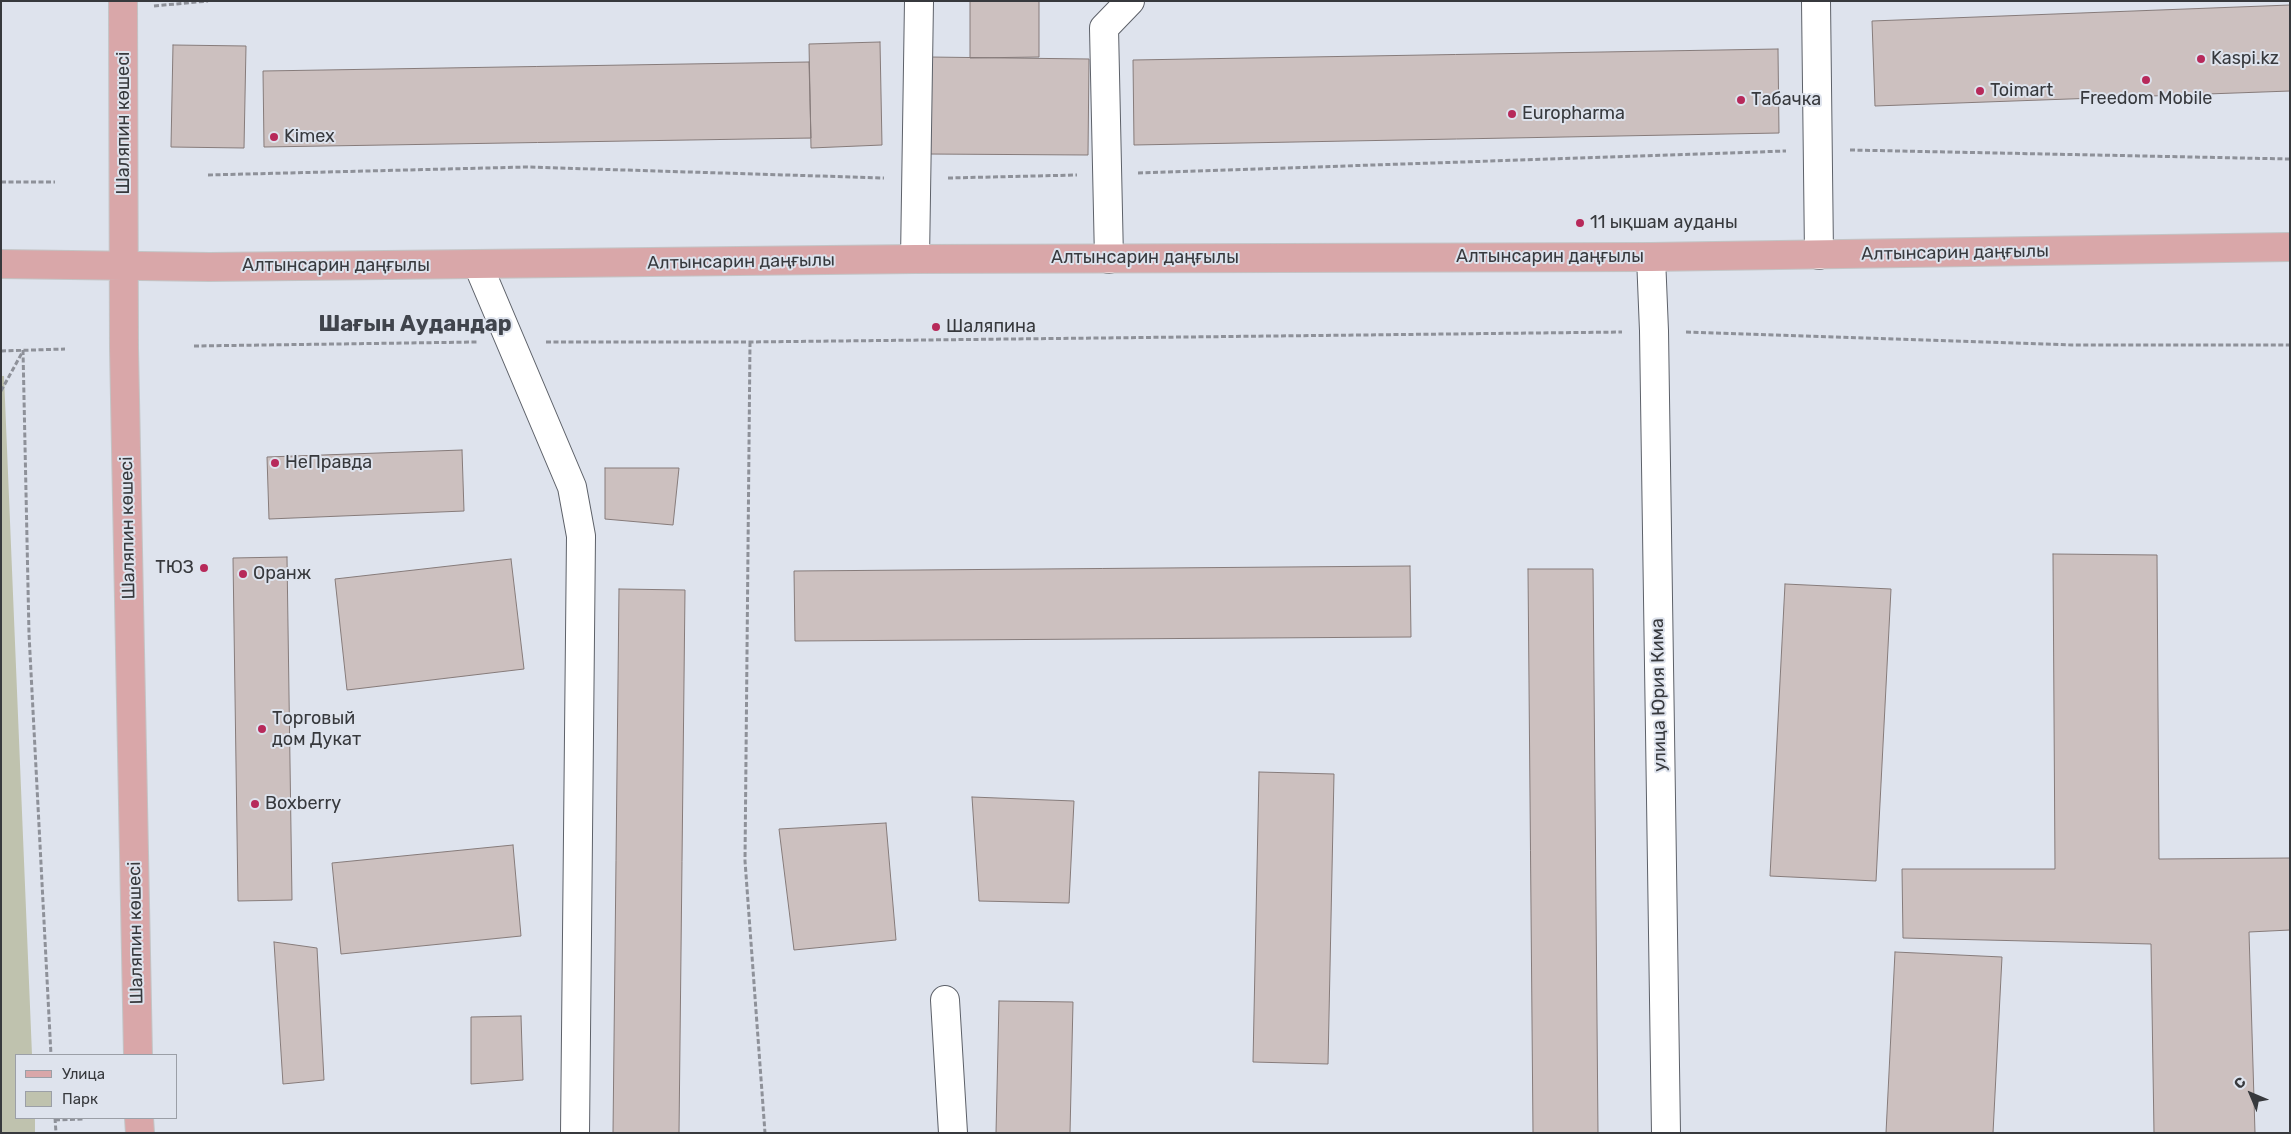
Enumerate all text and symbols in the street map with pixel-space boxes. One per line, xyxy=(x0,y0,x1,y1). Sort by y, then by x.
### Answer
place label: Kaspi.kz xyxy=(2211,48,2279,70)
street label: Шаляпин көшесі xyxy=(113,52,135,194)
marker: Kaspi.kz xyxy=(2195,53,2207,65)
marker: Freedom Mobile xyxy=(2140,74,2152,86)
place label: Toimart xyxy=(1990,80,2053,102)
marker: Toimart xyxy=(1974,85,1986,97)
place label: Freedom Mobile xyxy=(2080,88,2212,110)
place label: Табачка xyxy=(1751,89,1821,111)
marker: Табачка xyxy=(1735,94,1747,106)
place label: Europharma xyxy=(1522,103,1625,125)
marker: Europharma xyxy=(1506,108,1518,120)
place label: Kimex xyxy=(284,126,335,148)
marker: Kimex xyxy=(268,131,280,143)
place label: 11 ықшам ауданы xyxy=(1590,212,1738,234)
marker: 11 ықшам ауданы xyxy=(1574,217,1586,229)
street label: Алтынсарин даңғылы xyxy=(1861,241,2049,265)
street label: Алтынсарин даңғылы xyxy=(1456,246,1644,268)
street label: Алтынсарин даңғылы xyxy=(1051,247,1239,269)
street label: Алтынсарин даңғылы xyxy=(647,250,835,274)
street label: Алтынсарин даңғылы xyxy=(242,255,430,277)
district label: Шағын Аудандар xyxy=(318,312,512,338)
place label: Шаляпина xyxy=(946,316,1036,338)
marker: Шаляпина xyxy=(930,321,942,333)
place label: НеПравда xyxy=(285,452,372,474)
street label: Шаляпин көшесі xyxy=(116,456,140,600)
marker: НеПравда xyxy=(269,457,281,469)
place label: ТЮЗ xyxy=(155,557,194,579)
marker: ТЮЗ xyxy=(198,562,210,574)
place label: Оранж xyxy=(253,563,311,585)
marker: Оранж xyxy=(237,568,249,580)
street label: улица Юрия Кима xyxy=(1647,618,1671,772)
place label: Торговый дом Дукат xyxy=(272,708,361,751)
marker: Торговый дом Дукат xyxy=(256,723,268,735)
place label: Boxberry xyxy=(265,793,341,815)
marker: Boxberry xyxy=(249,798,261,810)
street label: Шаляпин көшесі xyxy=(124,861,148,1005)
legend xyxy=(15,1054,178,1119)
text: Улица xyxy=(62,1065,105,1083)
north arrow xyxy=(2226,1069,2276,1119)
text: С xyxy=(2231,1074,2250,1093)
text: Парк xyxy=(62,1090,98,1108)

